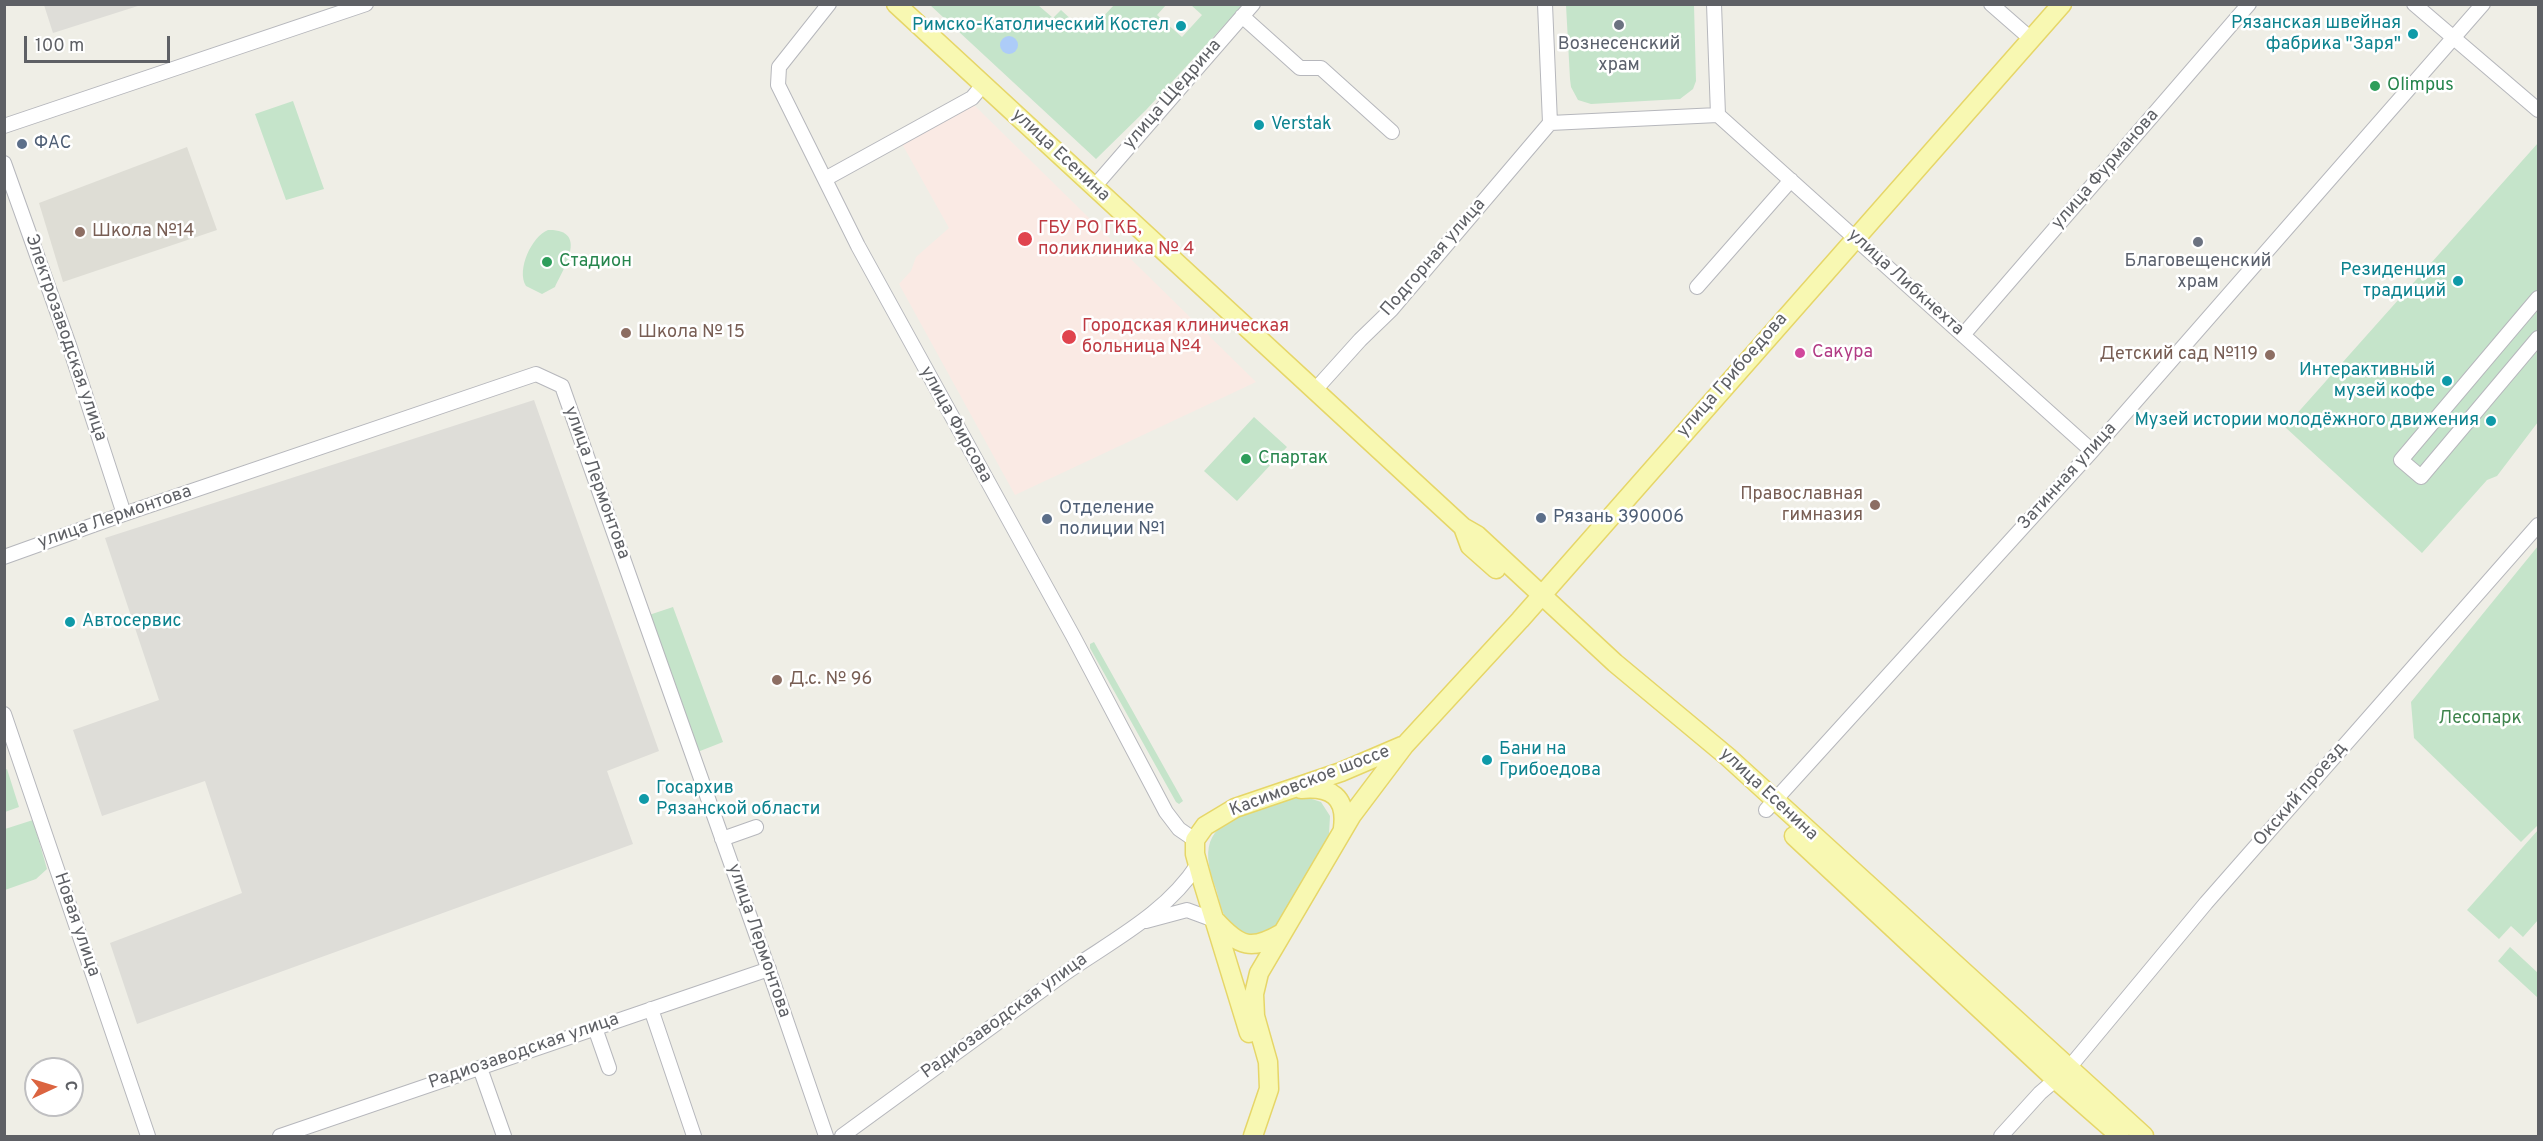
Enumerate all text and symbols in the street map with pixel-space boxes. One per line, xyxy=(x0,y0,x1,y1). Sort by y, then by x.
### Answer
place label: Рязанская швейная фабрика "Заря" xyxy=(2231,13,2401,56)
place label: Римско-Католический Костел xyxy=(912,15,1169,37)
marker: Вознесенский храм xyxy=(1612,18,1626,32)
marker: Римско-Католический Костел xyxy=(1174,19,1188,33)
scale bar xyxy=(27,24,172,62)
marker: Рязанская швейная фабрика "Заря" xyxy=(2406,27,2420,41)
place label: Вознесенский храм xyxy=(1558,34,1680,76)
text: 100 m xyxy=(35,35,84,58)
street label: улица Щедрина xyxy=(1119,36,1227,154)
place label: Olimpus xyxy=(2387,75,2454,97)
marker: Olimpus xyxy=(2368,79,2382,93)
street label: улица Есенина xyxy=(1006,105,1114,207)
street label: улица Фурманова xyxy=(2048,105,2164,235)
place label: Verstak xyxy=(1271,114,1332,136)
marker: Verstak xyxy=(1252,118,1266,132)
place label: ФАС xyxy=(34,133,71,155)
marker: ФАС xyxy=(15,137,29,151)
street label: Подгорная улица xyxy=(1377,195,1491,321)
place label: ГБУ РО ГКБ, поликлиника № 4 xyxy=(1038,218,1194,260)
place label: Школа №14 xyxy=(92,221,194,243)
marker: Школа №14 xyxy=(73,225,87,239)
street label: улица Либкнехта xyxy=(1842,225,1968,341)
marker: ГБУ РО ГКБ, поликлиника № 4 xyxy=(1016,230,1034,248)
street label: Электрозаводская улица xyxy=(19,232,111,444)
marker: Благовещенский храм xyxy=(2191,235,2205,249)
place label: Стадион xyxy=(559,251,632,273)
place label: Благовещенский храм xyxy=(2125,251,2271,294)
marker: Стадион xyxy=(540,255,554,269)
place label: Резиденция традиций xyxy=(2340,260,2446,302)
marker: Резиденция традиций xyxy=(2451,274,2465,288)
street label: улица Грибоедова xyxy=(1673,309,1793,443)
place label: Городская клиническая больница №4 xyxy=(1082,316,1289,358)
place label: Школа № 15 xyxy=(638,322,745,344)
marker: Школа № 15 xyxy=(619,326,633,340)
marker: Городская клиническая больница №4 xyxy=(1060,328,1078,346)
place label: Сакура xyxy=(1812,342,1873,364)
place label: Детский сад №119 xyxy=(2100,344,2258,366)
marker: Сакура xyxy=(1793,346,1807,360)
marker: Детский сад №119 xyxy=(2263,348,2277,362)
place label: Интерактивный музей кофе xyxy=(2299,360,2435,403)
street label: улица Фирсова xyxy=(914,363,996,487)
marker: Интерактивный музей кофе xyxy=(2440,374,2454,388)
street label: улица Лермонтова xyxy=(558,404,634,562)
place label: Музей истории молодёжного движения xyxy=(2134,410,2479,432)
marker: Музей истории молодёжного движения xyxy=(2484,414,2498,428)
street label: Затинная улица xyxy=(2014,419,2122,535)
place label: Спартак xyxy=(1258,448,1328,470)
marker: Спартак xyxy=(1239,452,1253,466)
street label: улица Лермонтова xyxy=(35,482,195,554)
place label: Православная гимназия xyxy=(1740,484,1863,526)
place label: Отделение полиции №1 xyxy=(1059,498,1166,540)
marker: Православная гимназия xyxy=(1868,498,1882,512)
place label: Рязань 390006 xyxy=(1553,507,1684,529)
marker: Рязань 390006 xyxy=(1534,511,1548,525)
marker: Отделение полиции №1 xyxy=(1040,512,1054,526)
place label: Автосервис xyxy=(82,611,182,633)
marker: Автосервис xyxy=(63,615,77,629)
place label: Д.с. № 96 xyxy=(789,669,872,691)
marker: Д.с. № 96 xyxy=(770,673,784,687)
park label: Лесопарк xyxy=(2438,708,2522,730)
place label: Бани на Грибоедова xyxy=(1499,739,1601,782)
street label: Окский проезд xyxy=(2250,739,2352,851)
street label: Касимовское шоссе xyxy=(1227,742,1393,822)
street label: улица Есенина xyxy=(1714,744,1822,846)
marker: Бани на Грибоедова xyxy=(1480,753,1494,767)
place label: Госархив Рязанской области xyxy=(656,778,820,820)
marker: Госархив Рязанской области xyxy=(637,792,651,806)
street label: улица Лермонтова xyxy=(722,861,794,1021)
street label: Новая улица xyxy=(48,870,104,980)
street label: Радиозаводская улица xyxy=(918,950,1092,1084)
street label: Радиозаводская улица xyxy=(426,1009,622,1095)
north arrow xyxy=(24,1057,84,1117)
text: С xyxy=(60,1080,80,1092)

